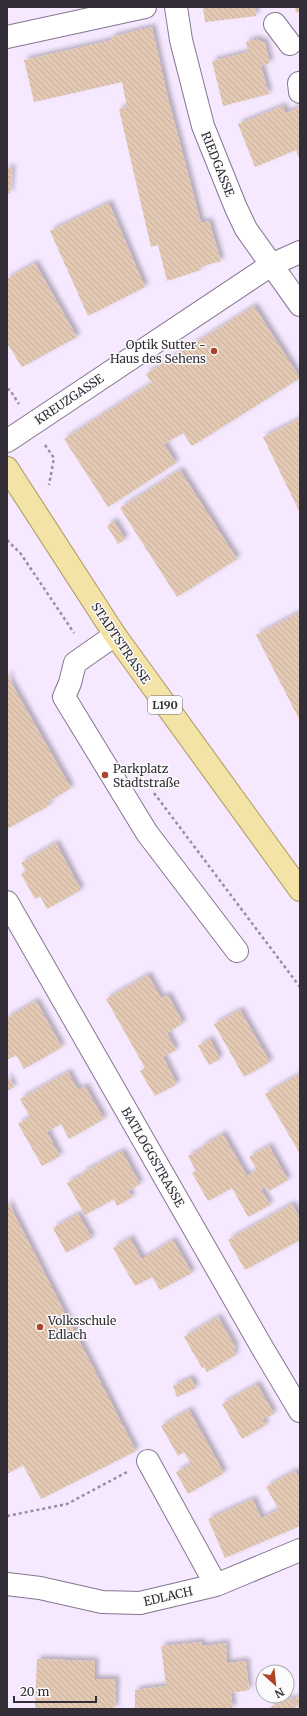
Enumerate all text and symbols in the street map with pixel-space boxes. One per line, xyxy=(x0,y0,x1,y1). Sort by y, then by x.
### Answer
street label: RIEDGASSE xyxy=(198,129,238,199)
place label: Optik Sutter - Haus des Sehens xyxy=(110,337,206,366)
marker: Optik Sutter - Haus des Sehens xyxy=(209,346,219,356)
street label: KREUZGASSE xyxy=(32,370,107,428)
street label: STADTSTRASSE xyxy=(88,600,154,687)
road number: L190 xyxy=(148,696,182,714)
place label: Parkplatz Stadtstraße xyxy=(113,761,180,790)
marker: Parkplatz Stadtstraße xyxy=(100,770,110,780)
street label: BATLOGGSTRASSE xyxy=(118,1105,188,1210)
place label: Volksschule Edlach xyxy=(47,1313,116,1342)
marker: Volksschule Edlach xyxy=(35,1322,45,1332)
street label: EDLACH xyxy=(142,1583,194,1609)
north arrow xyxy=(255,1664,295,1704)
scale bar xyxy=(14,1678,96,1704)
text: 20 m xyxy=(20,1684,49,1699)
text: N xyxy=(272,1685,287,1701)

